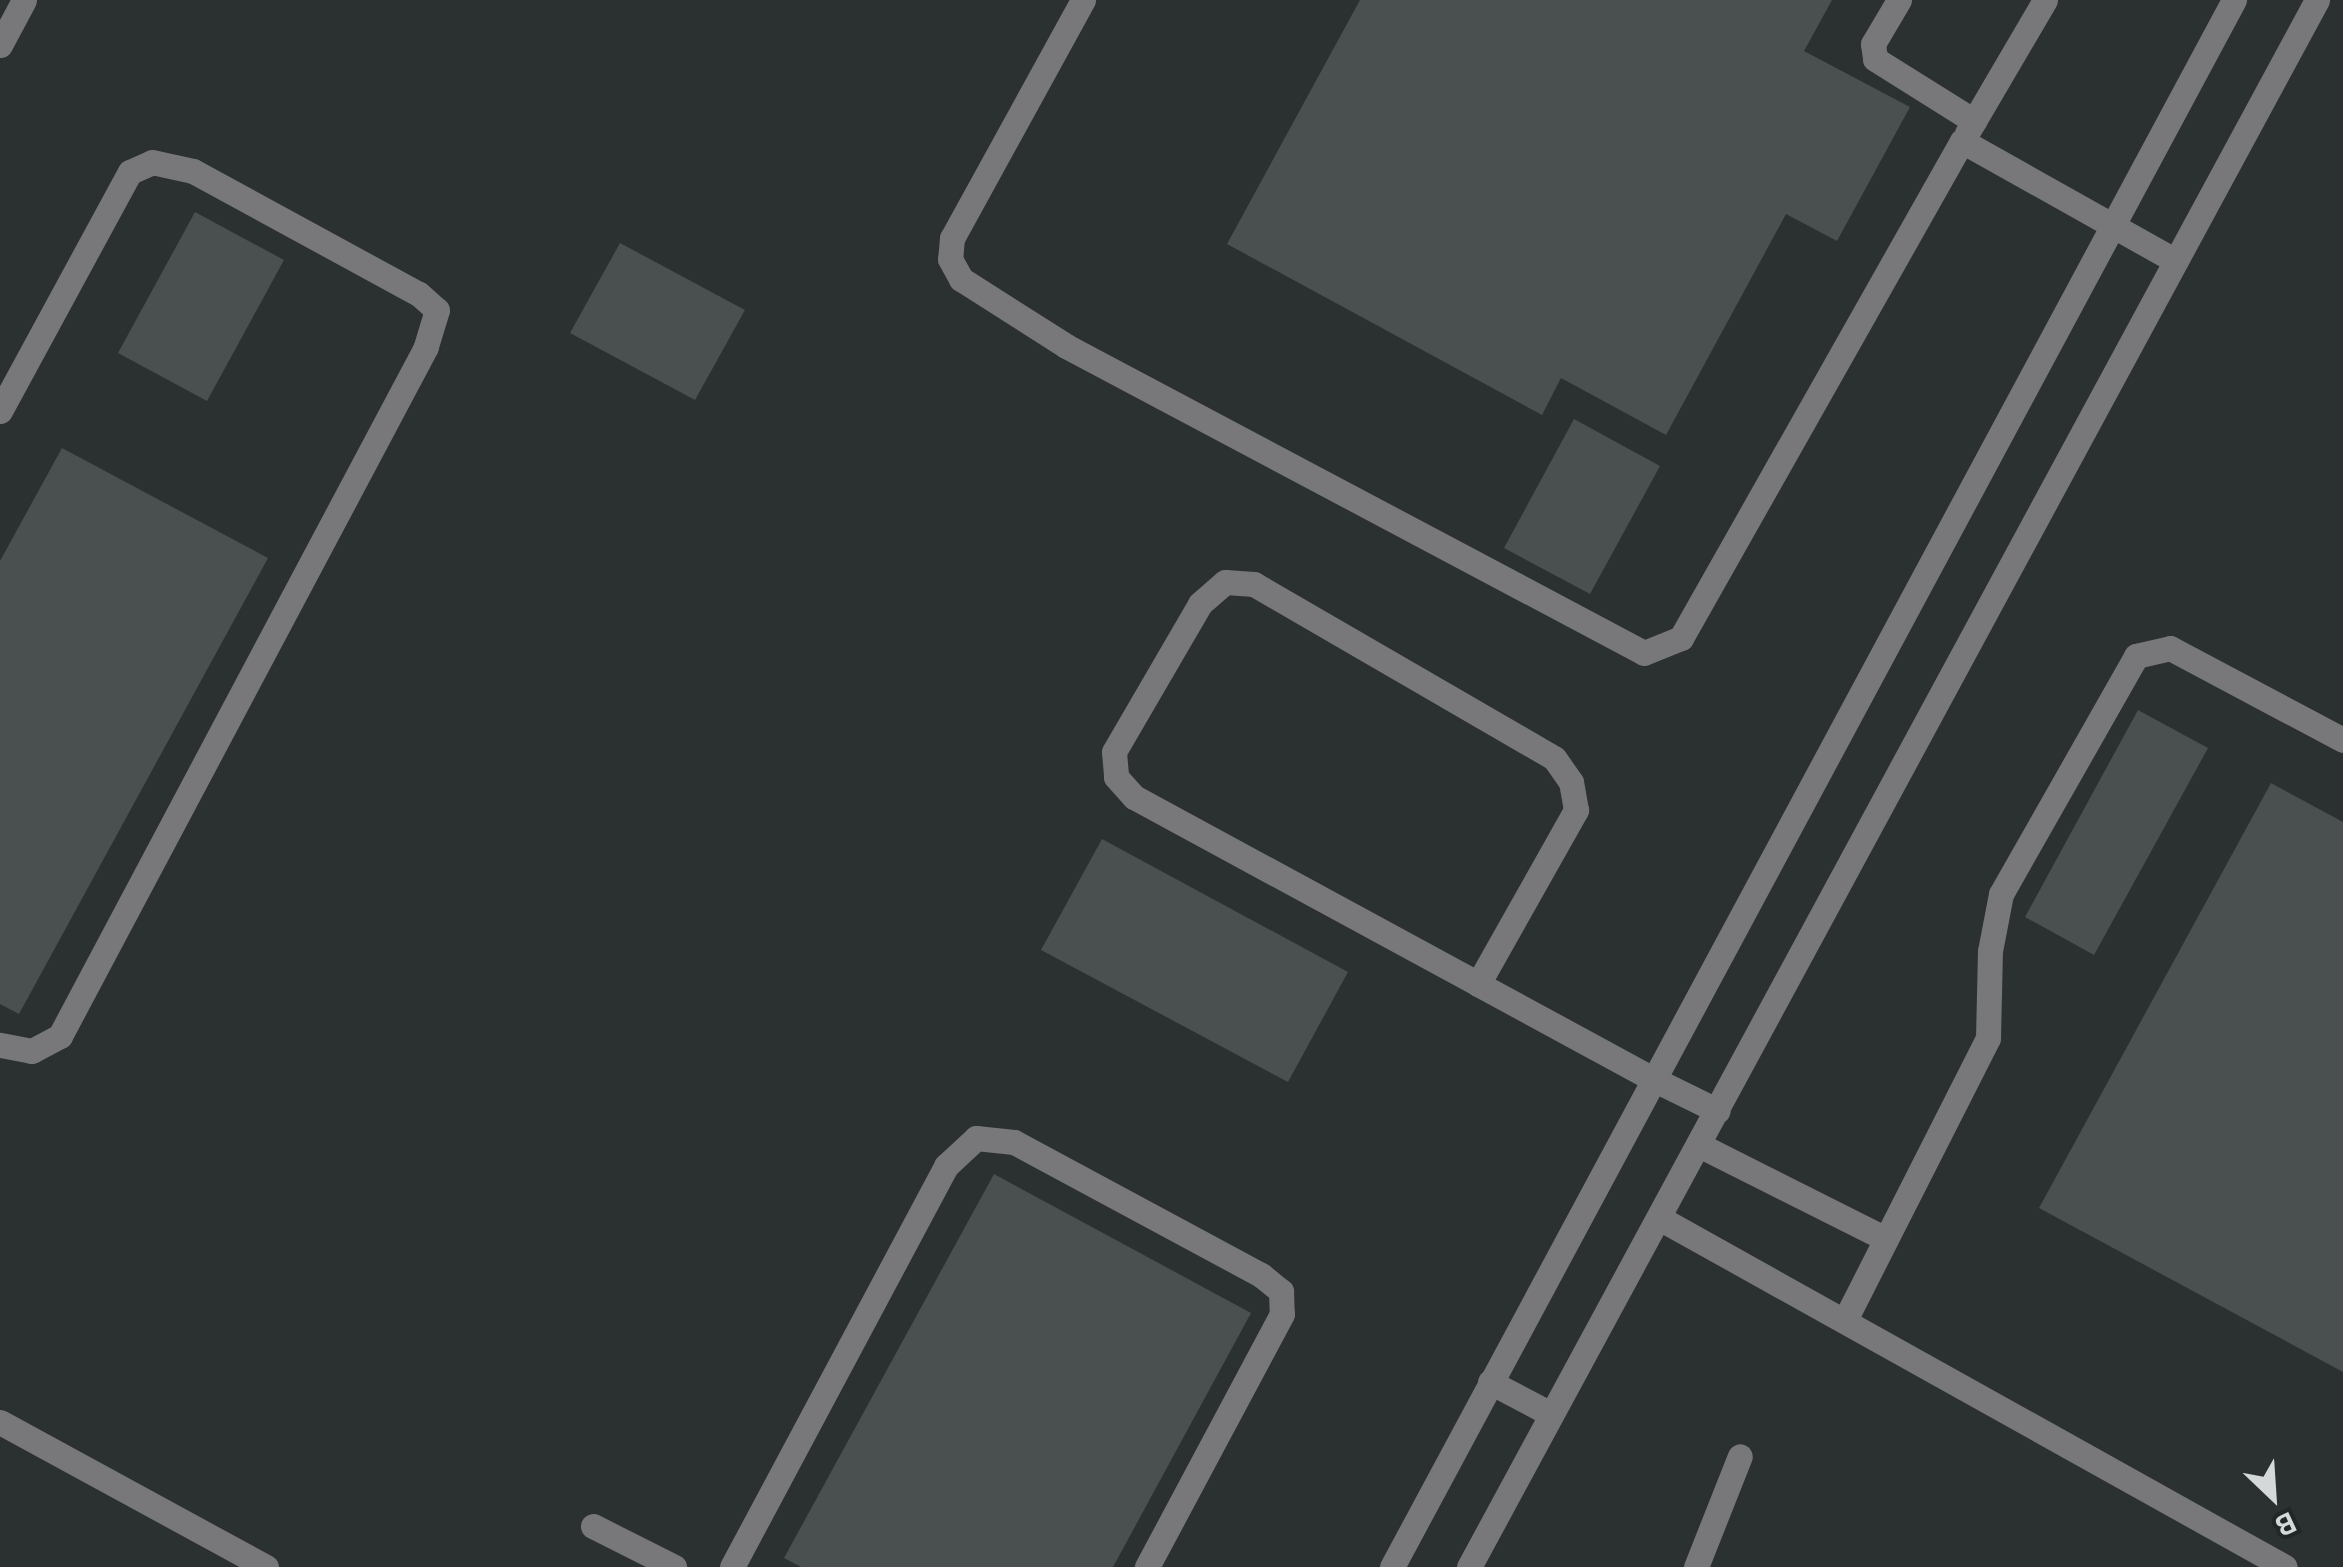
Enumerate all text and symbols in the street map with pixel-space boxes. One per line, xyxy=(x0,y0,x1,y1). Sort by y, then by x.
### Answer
north arrow xyxy=(2223,1447,2323,1547)
text: B xyxy=(2270,1506,2302,1544)

